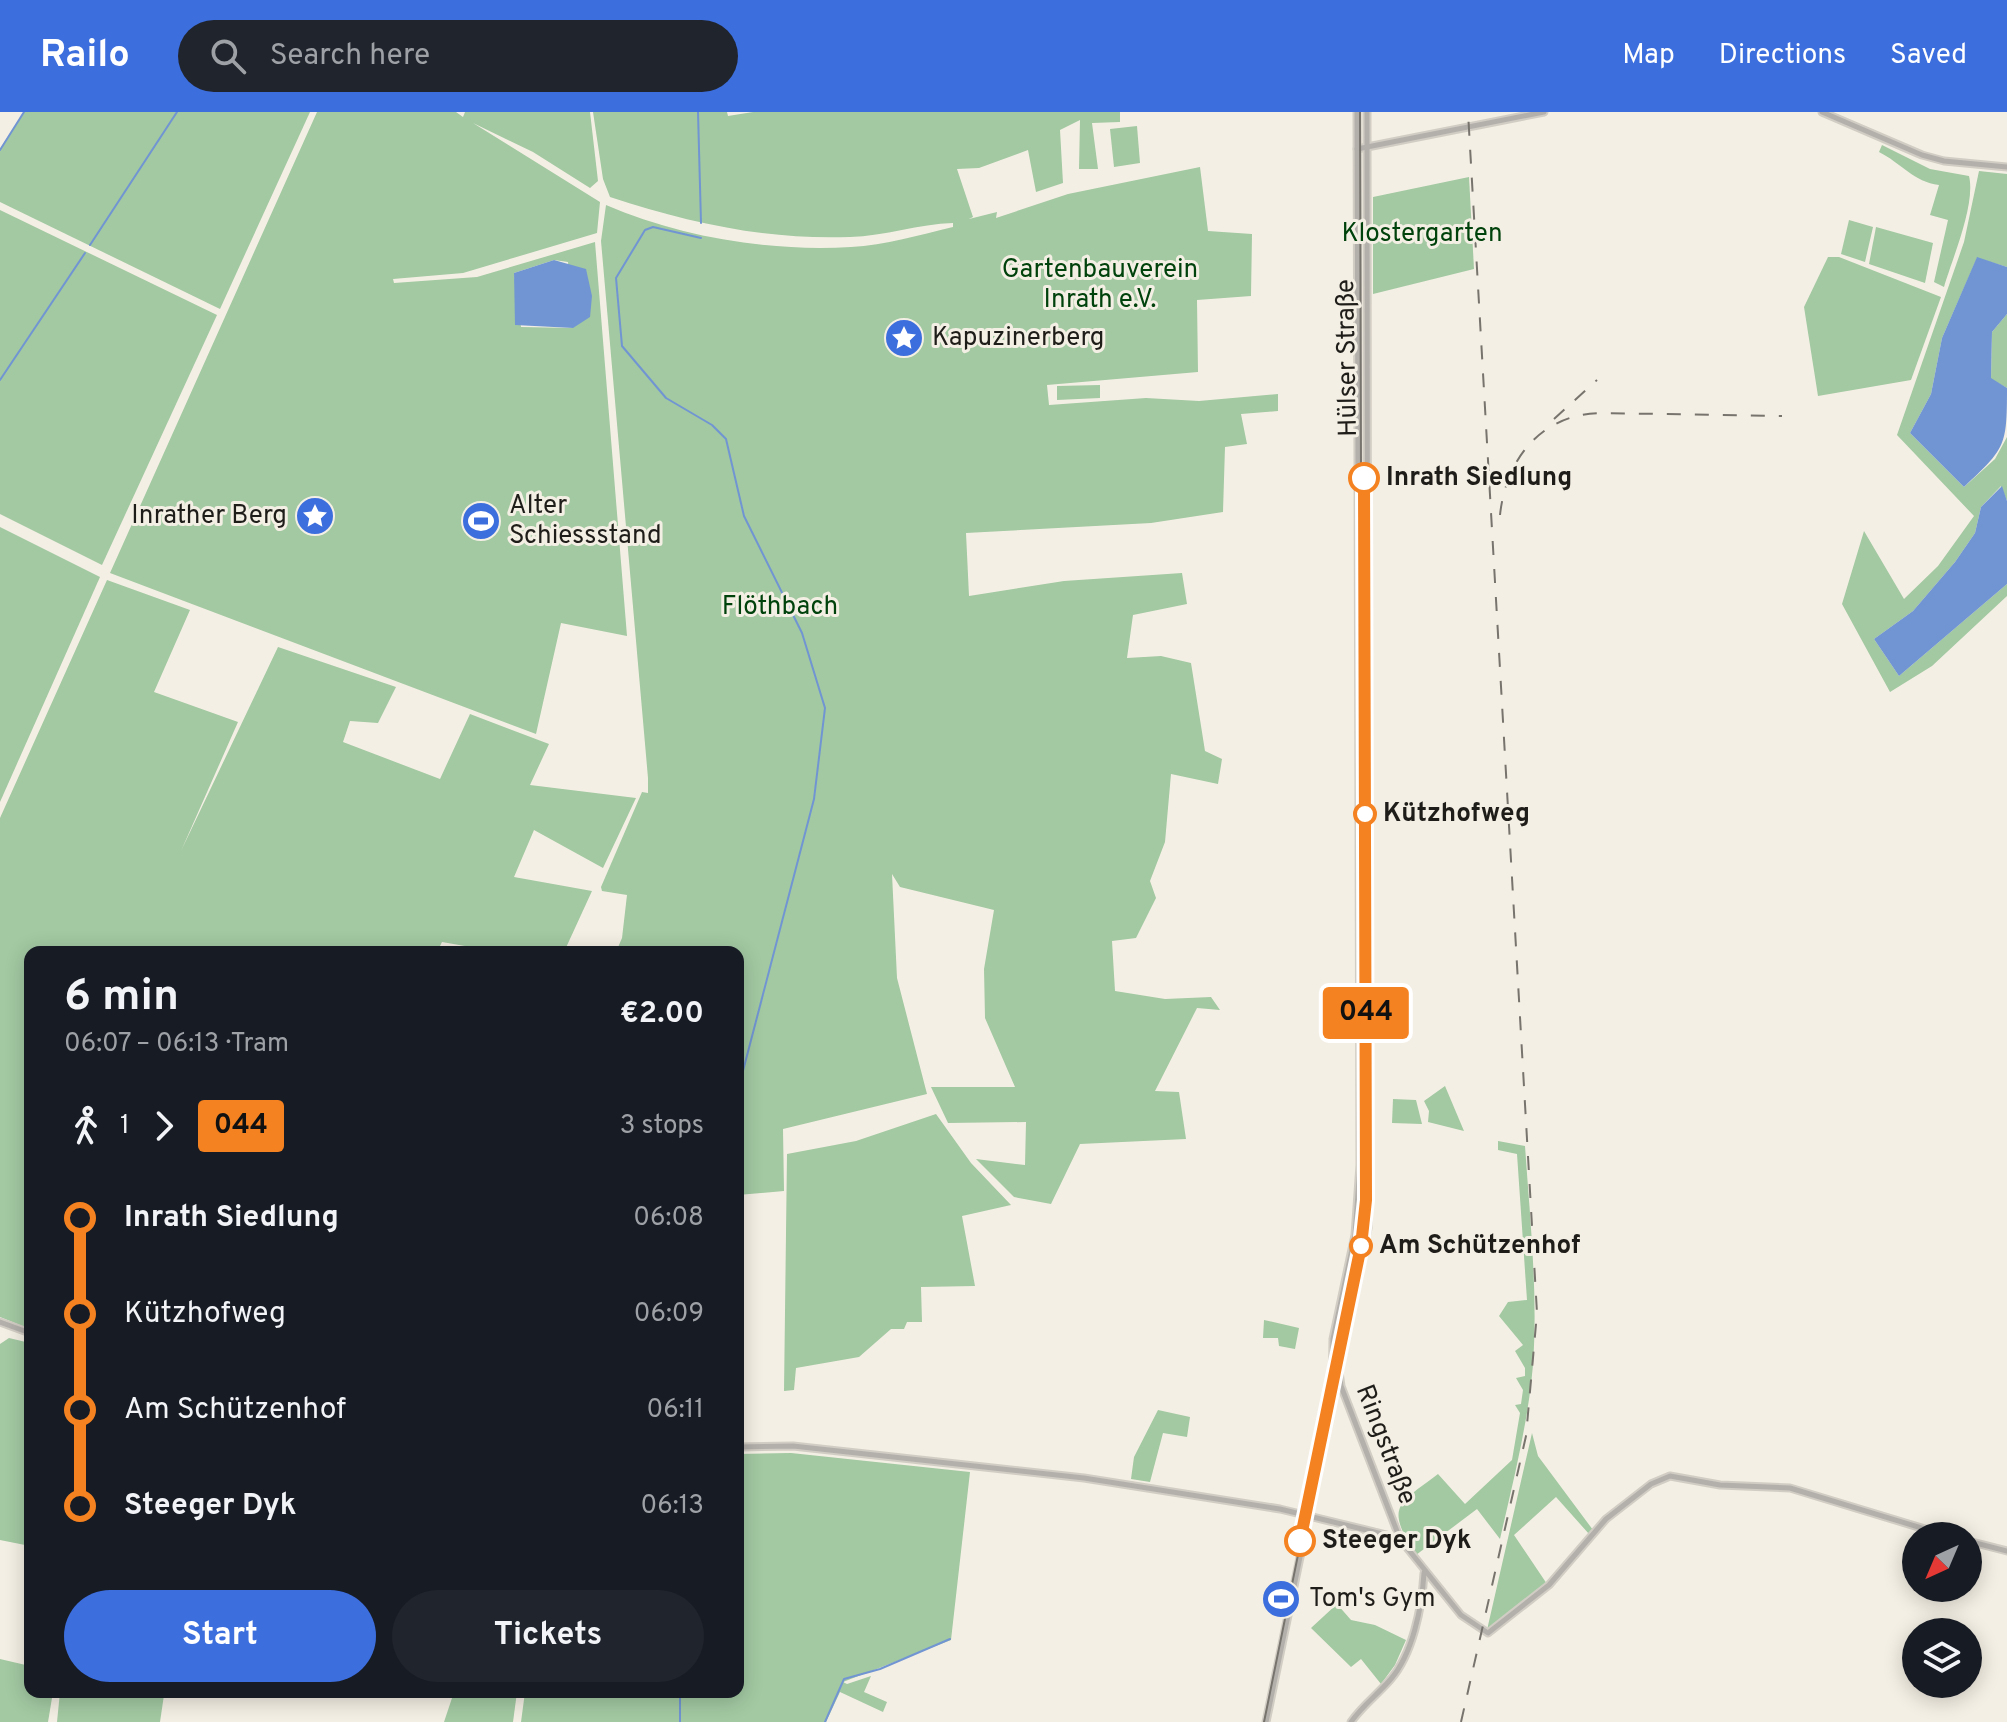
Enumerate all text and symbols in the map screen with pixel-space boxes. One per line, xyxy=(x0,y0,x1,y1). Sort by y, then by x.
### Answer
search box xyxy=(178,20,738,92)
text: Railo xyxy=(40,32,130,81)
icon: search xyxy=(206,34,250,78)
text: Search here xyxy=(270,38,430,75)
text: Map xyxy=(1622,38,1675,74)
text: Directions xyxy=(1719,38,1846,74)
text: Saved xyxy=(1890,38,1967,74)
park label: Klostergarten xyxy=(1341,218,1503,251)
park label: Gartenbauverein Inrath e.V. xyxy=(1002,254,1198,317)
street label: Hülser Straße xyxy=(1330,279,1366,437)
place icon: Kapuzinerberg xyxy=(883,317,925,359)
place label: Kapuzinerberg xyxy=(932,322,1104,355)
place label: Inrath Siedlung xyxy=(1386,462,1572,495)
marker: Inrath Siedlung xyxy=(1349,463,1379,493)
place label: Alter Schiessstand xyxy=(509,490,662,553)
place icon: Inrather Berg xyxy=(294,495,336,537)
place label: Inrather Berg xyxy=(131,500,287,533)
sports icon: Alter Schiessstand xyxy=(460,500,502,542)
park label: Flöthbach xyxy=(722,591,838,624)
place label: Kützhofweg xyxy=(1383,798,1530,831)
marker: Kützhofweg xyxy=(1354,803,1376,825)
text: 6 min xyxy=(64,970,179,1026)
line badge: 044 xyxy=(1320,987,1412,1039)
text: 044 xyxy=(1339,995,1393,1031)
text: €2.00 xyxy=(620,996,704,1033)
text: 06:07 – 06:13 · Tram xyxy=(64,1028,289,1061)
icon: walk xyxy=(64,1104,108,1148)
icon: forward xyxy=(142,1104,186,1148)
text: 044 xyxy=(214,1108,268,1144)
text: 1 xyxy=(120,1110,130,1143)
text: 3 stops xyxy=(620,1110,704,1143)
text: Inrath Siedlung xyxy=(124,1200,339,1237)
text: 06:08 xyxy=(633,1202,704,1235)
place label: Am Schützenhof xyxy=(1379,1230,1581,1263)
marker: Am Schützenhof xyxy=(1350,1235,1372,1257)
text: Kützhofweg xyxy=(124,1296,286,1333)
text: 06:09 xyxy=(634,1298,704,1331)
street label: Ringstraße xyxy=(1347,1380,1423,1510)
text: Am Schützenhof xyxy=(124,1392,346,1429)
text: 06:11 xyxy=(647,1394,704,1427)
text: Steeger Dyk xyxy=(124,1488,297,1525)
text: 06:13 xyxy=(641,1490,704,1523)
north arrow xyxy=(1902,1522,1982,1602)
map controls xyxy=(1902,1522,1982,1698)
place label: Steeger Dyk xyxy=(1322,1525,1472,1558)
marker: Steeger Dyk xyxy=(1285,1526,1315,1556)
sports icon: Tom's Gym xyxy=(1260,1578,1302,1620)
place label: Tom's Gym xyxy=(1309,1583,1436,1616)
button: Start xyxy=(64,1590,376,1682)
button: Tickets xyxy=(392,1590,704,1682)
button: layers xyxy=(1902,1618,1982,1698)

